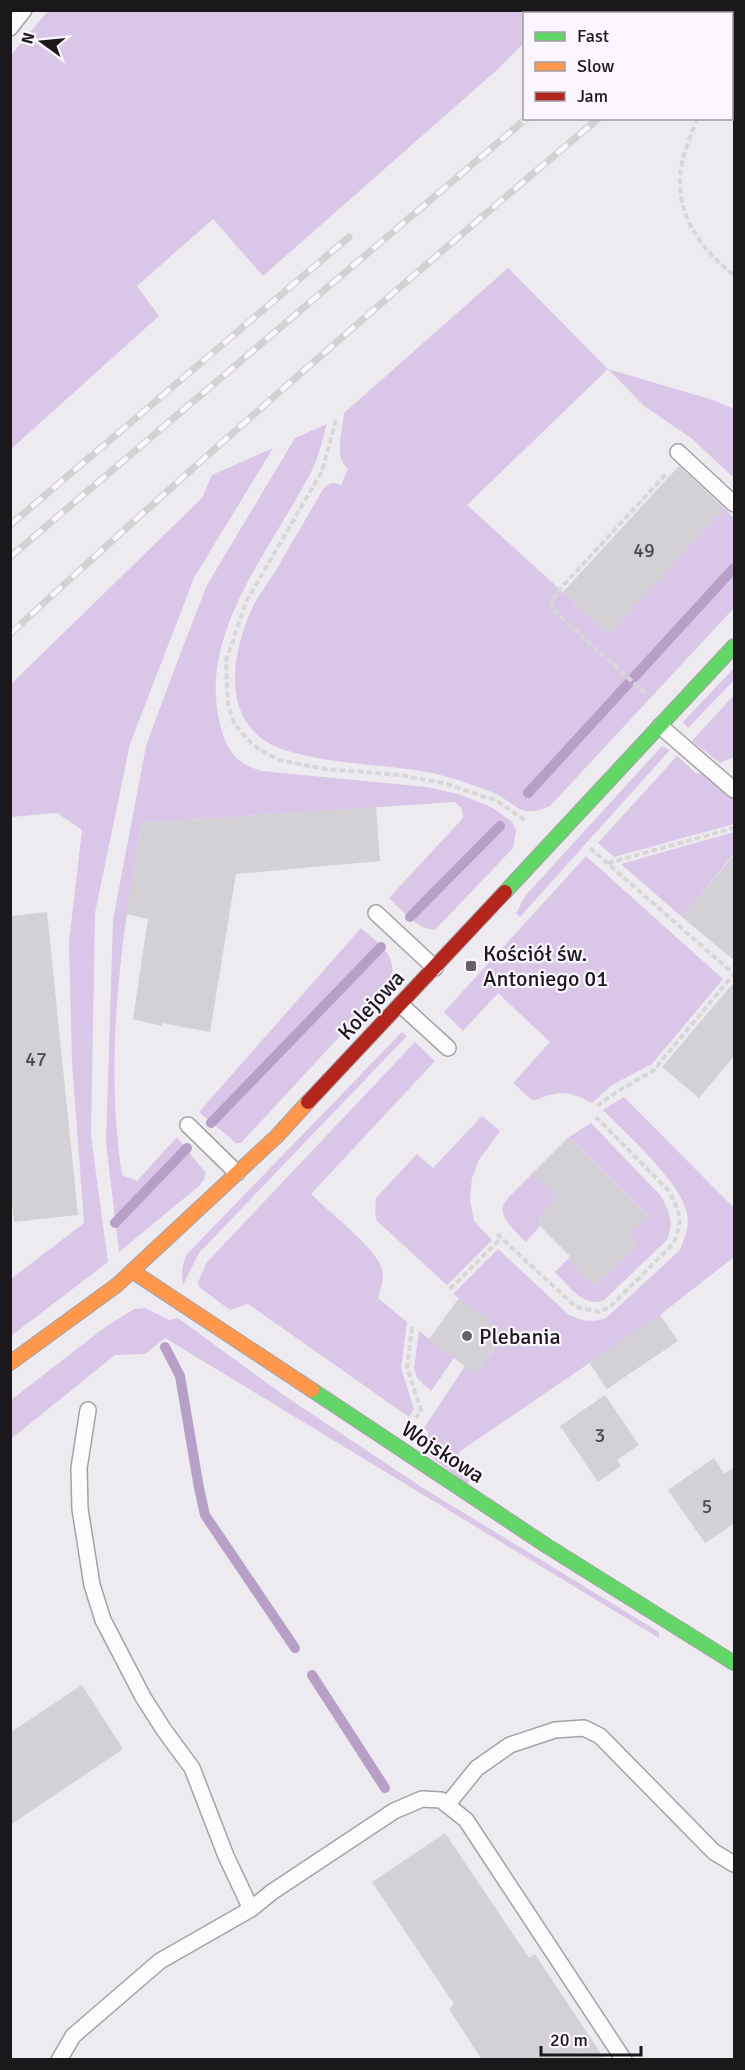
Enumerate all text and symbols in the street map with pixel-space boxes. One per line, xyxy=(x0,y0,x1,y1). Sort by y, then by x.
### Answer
north arrow xyxy=(12,12,72,72)
legend xyxy=(523,12,733,120)
text: Fast xyxy=(577,25,609,47)
text: N xyxy=(17,30,40,46)
text: Slow xyxy=(577,55,614,77)
text: Jam xyxy=(577,85,608,107)
house number: 49 xyxy=(633,538,655,563)
place label: Kościół św. Antoniego 01 xyxy=(483,940,608,992)
marker: Kościół św. Antoniego 01 xyxy=(464,959,478,973)
street label: Kolejowa xyxy=(332,964,410,1046)
house number: 47 xyxy=(25,1047,47,1072)
place label: Plebania xyxy=(479,1323,561,1350)
marker: Plebania xyxy=(460,1329,474,1343)
street label: Wojskowa xyxy=(396,1415,490,1489)
house number: 3 xyxy=(595,1423,605,1448)
house number: 5 xyxy=(702,1494,712,1519)
scale bar xyxy=(541,2019,642,2057)
text: 20 m xyxy=(550,2029,588,2051)

